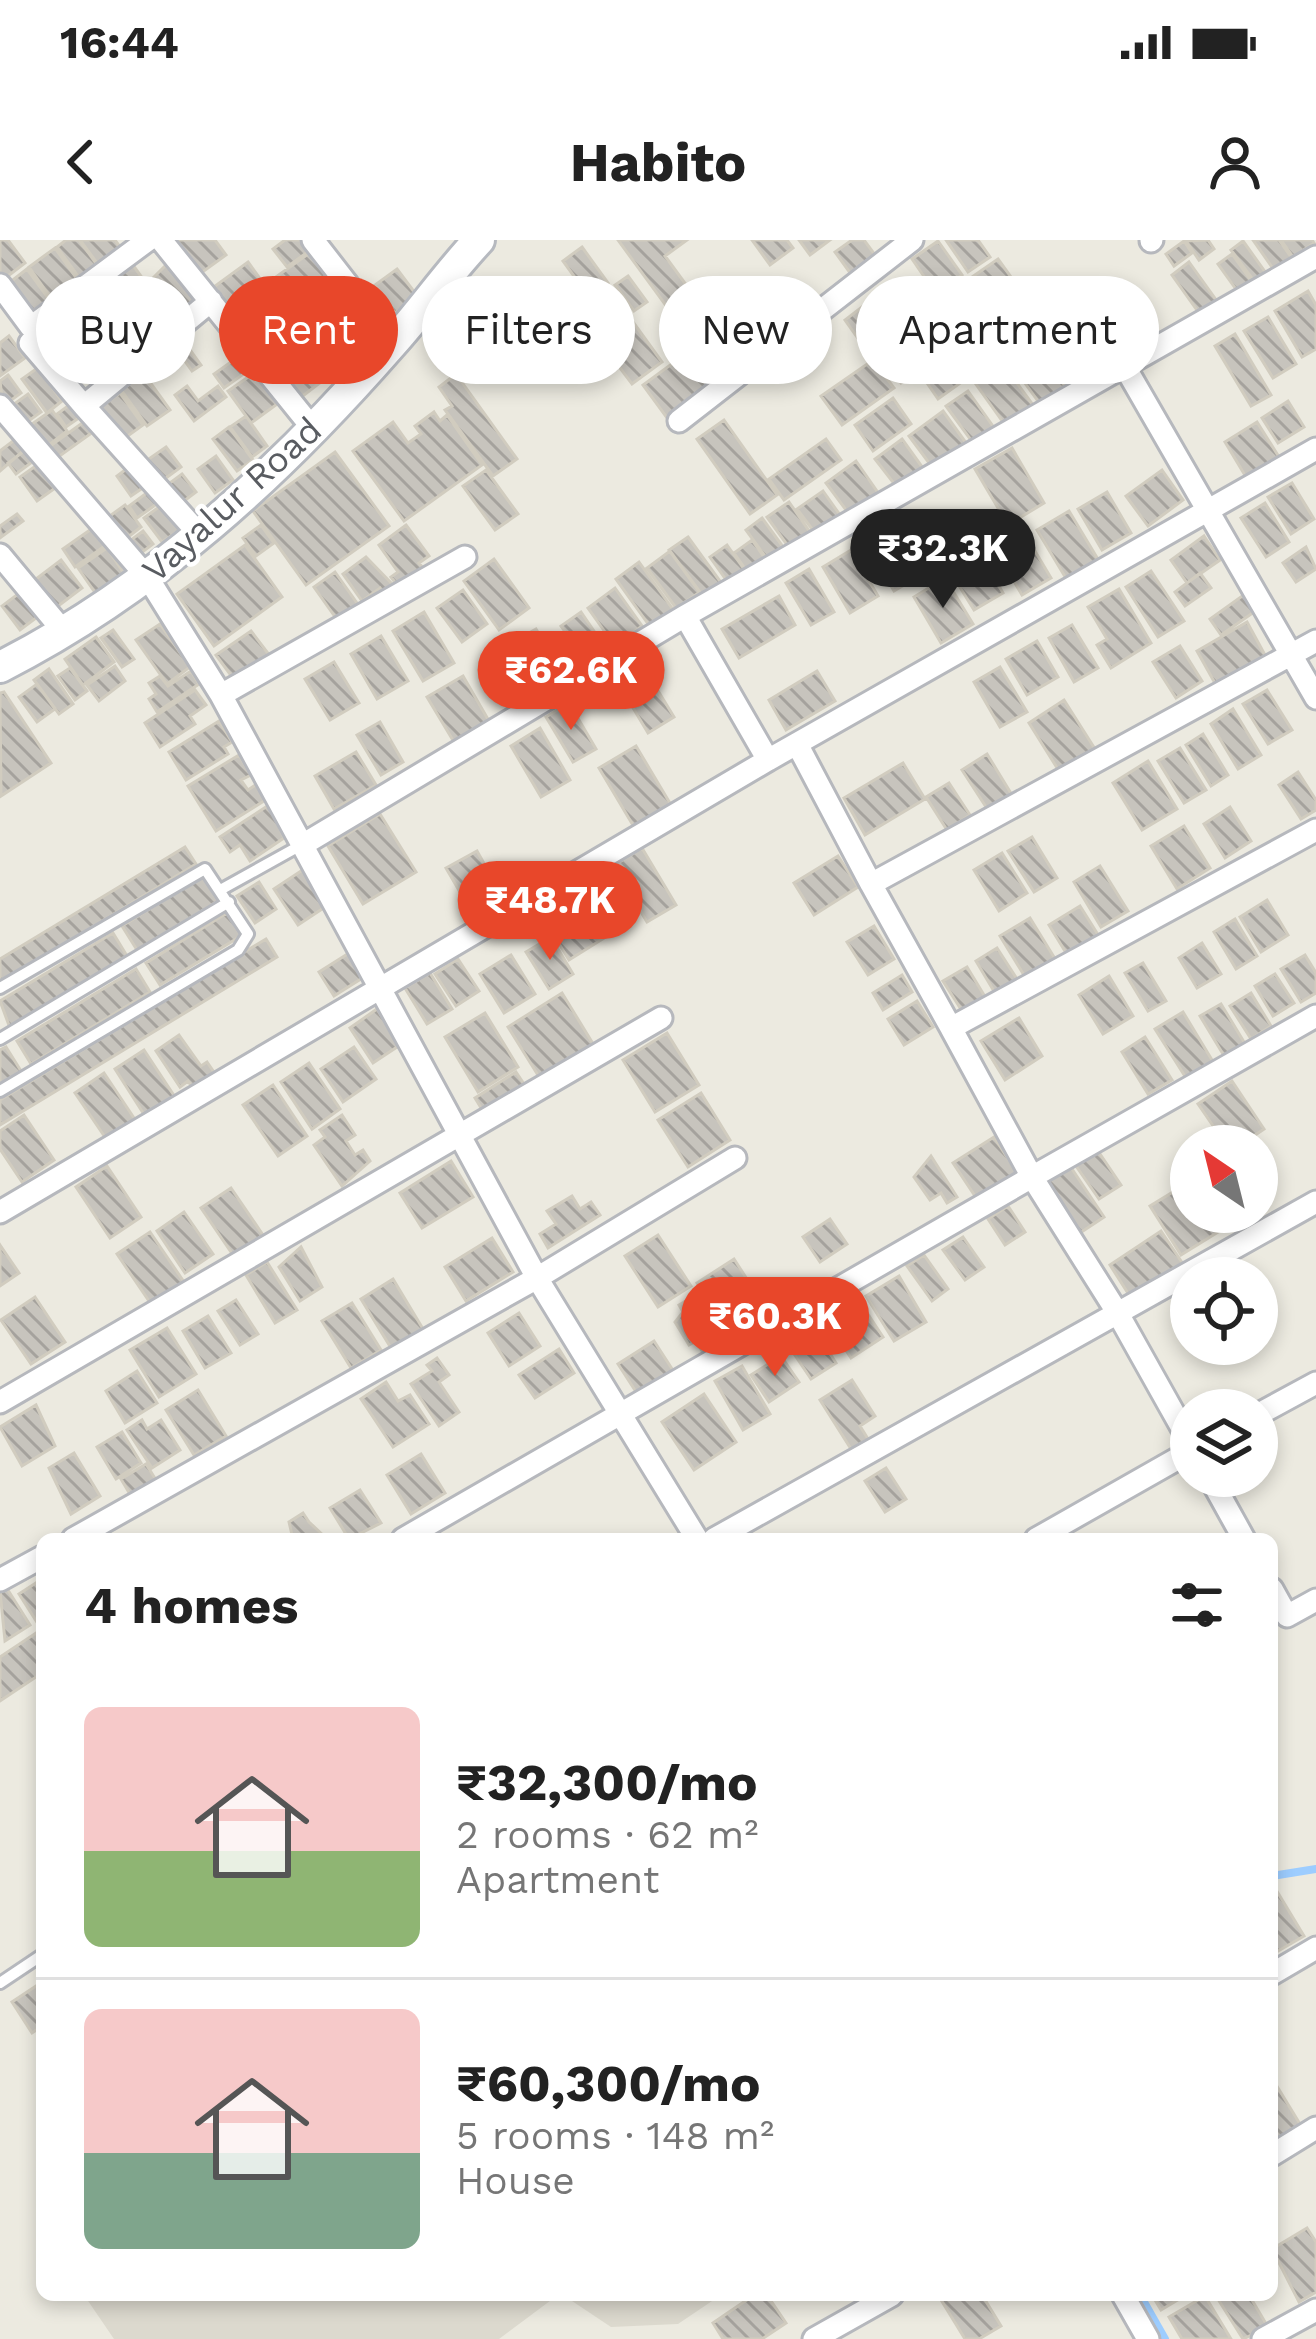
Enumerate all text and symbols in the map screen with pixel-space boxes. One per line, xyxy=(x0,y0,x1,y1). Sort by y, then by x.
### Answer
text: 16:44 xyxy=(60,16,179,69)
icon: back xyxy=(48,129,114,195)
icon: person xyxy=(1202,129,1268,195)
text: Habito xyxy=(570,131,746,194)
chip: Buy xyxy=(36,276,195,384)
chip: Rent xyxy=(219,276,398,384)
chip: Filters xyxy=(422,276,635,384)
chip: New xyxy=(659,276,832,384)
chip: Apartment xyxy=(856,276,1159,384)
street label: Vayalur Road xyxy=(134,409,330,591)
pin: ₹32.3K xyxy=(845,509,1041,611)
text: ₹32.3K xyxy=(877,525,1009,570)
pin: ₹62.6K xyxy=(473,631,669,733)
text: ₹62.6K xyxy=(505,647,637,692)
pin: ₹48.7K xyxy=(452,861,648,963)
text: ₹48.7K xyxy=(485,877,615,922)
north arrow xyxy=(1170,1125,1278,1233)
map controls xyxy=(1170,1125,1278,1497)
button: locate xyxy=(1170,1257,1278,1365)
pin: ₹60.3K xyxy=(677,1277,873,1379)
text: ₹60.3K xyxy=(708,1293,842,1338)
button: layers xyxy=(1170,1389,1278,1497)
icon: filters xyxy=(1164,1572,1230,1638)
text: 4 homes xyxy=(84,1576,298,1635)
text: ₹32,300/mo xyxy=(456,1753,758,1812)
icon: home xyxy=(180,1755,324,1899)
text: 2 rooms · 62 m² xyxy=(456,1812,758,1857)
text: Apartment xyxy=(456,1857,659,1902)
text: ₹60,300/mo xyxy=(456,2054,761,2113)
icon: home xyxy=(180,2057,324,2201)
text: 5 rooms · 148 m² xyxy=(456,2113,774,2158)
text: House xyxy=(456,2158,575,2203)

